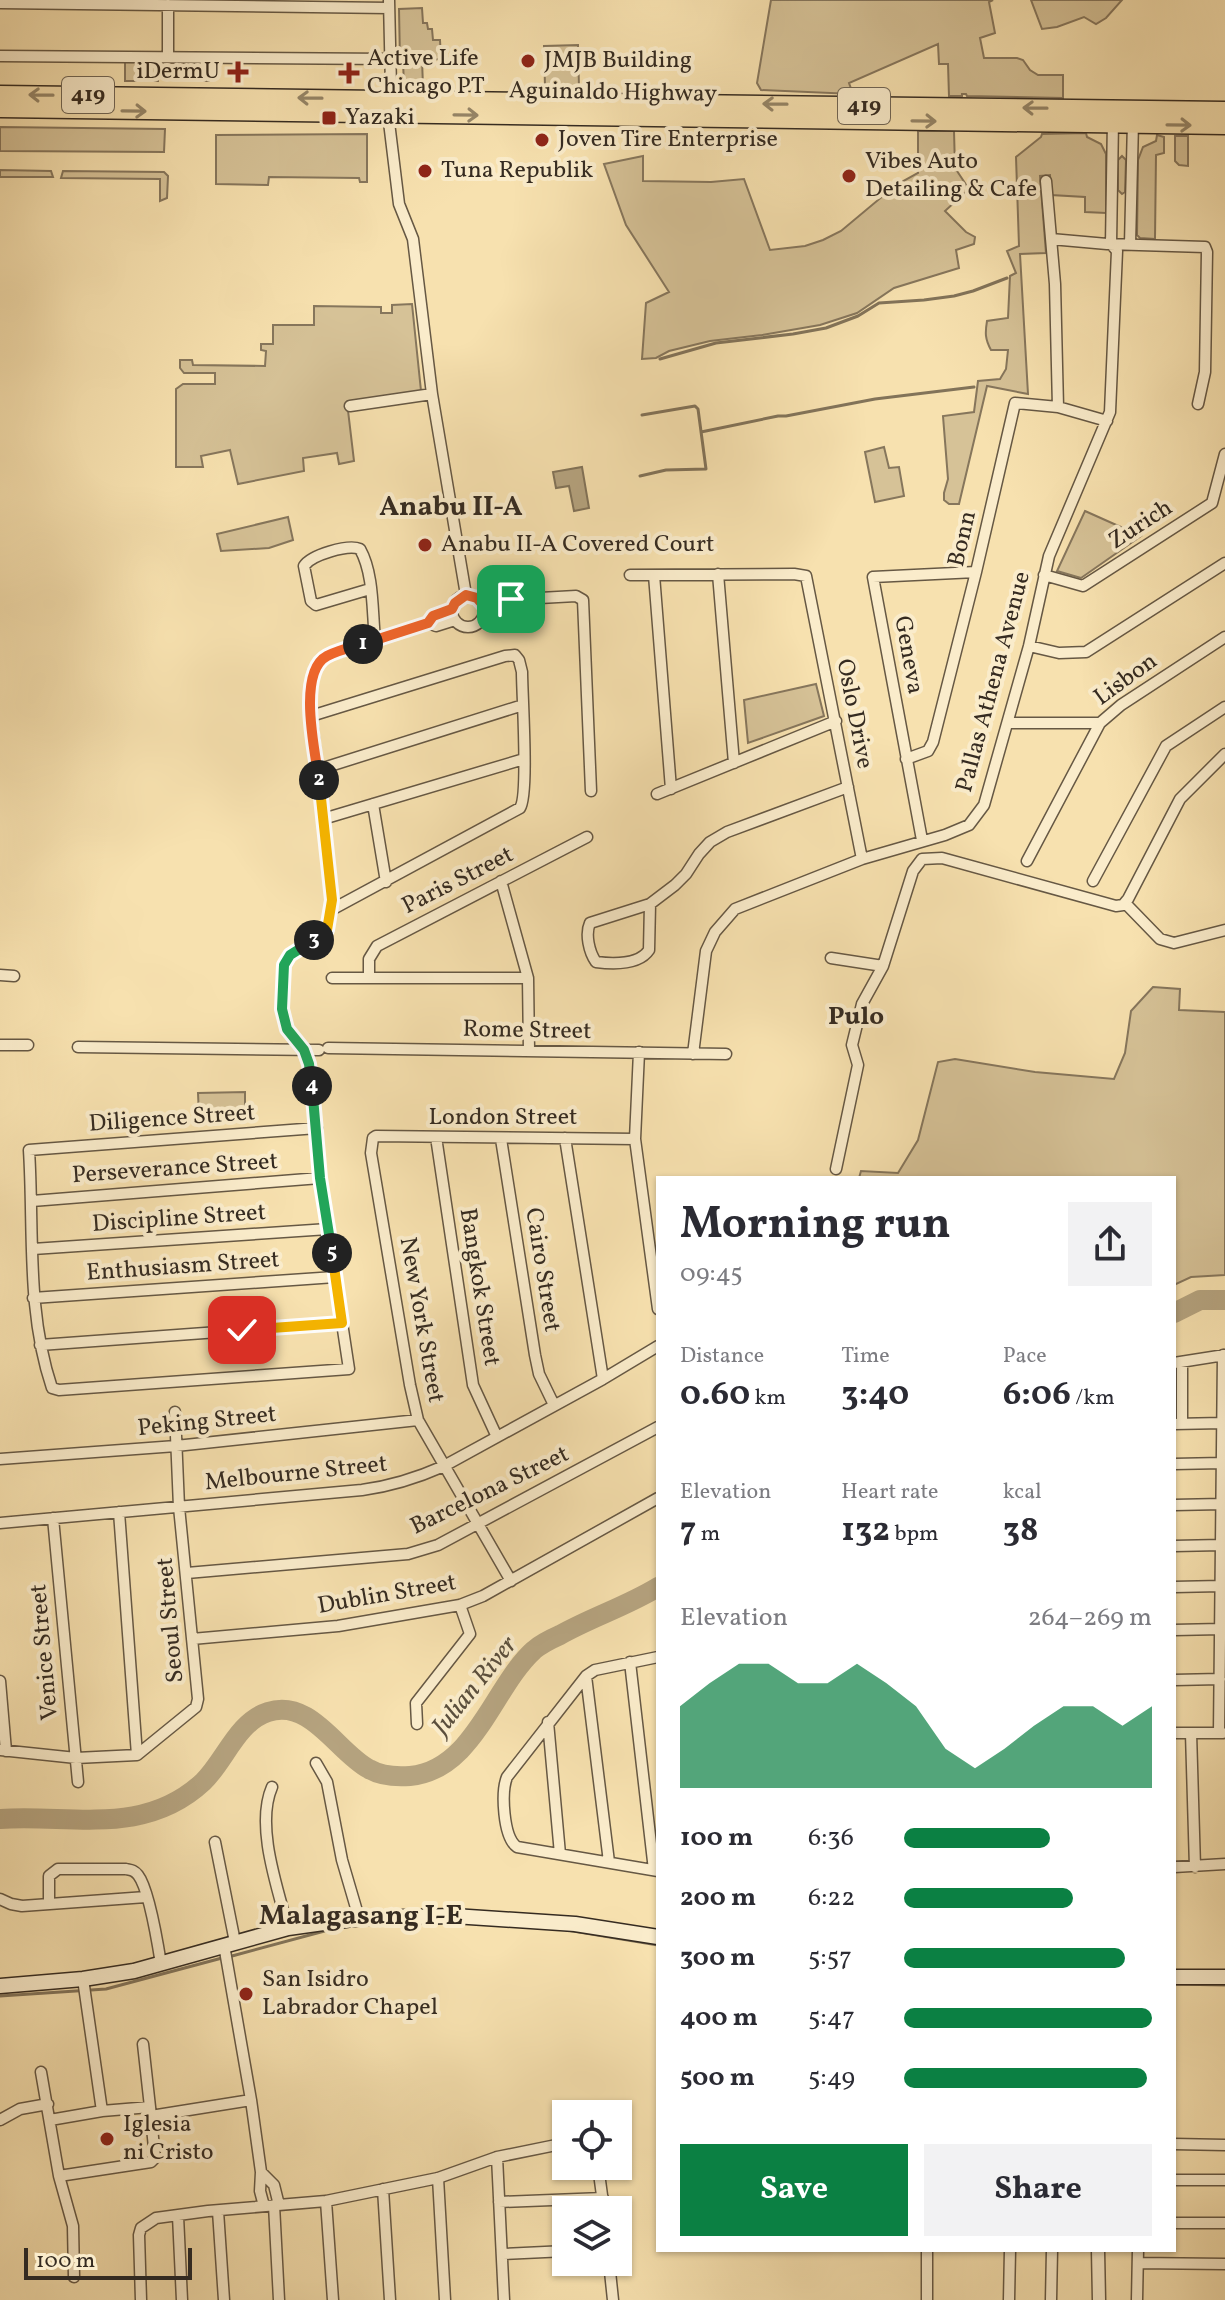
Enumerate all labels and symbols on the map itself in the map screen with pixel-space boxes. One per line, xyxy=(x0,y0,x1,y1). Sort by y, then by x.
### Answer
place label: Active Life Chicago PT xyxy=(367,42,485,104)
place label: JMJB Building xyxy=(544,44,692,78)
marker: JMJB Building xyxy=(519,52,537,70)
place label: iDermU xyxy=(136,55,220,89)
marker: iDermU xyxy=(227,61,249,83)
marker: Active Life Chicago PT xyxy=(338,62,360,84)
street label: Aguinaldo Highway xyxy=(509,74,717,112)
road number: 419 xyxy=(62,77,114,113)
one-way arrow xyxy=(28,87,55,102)
road number: 419 xyxy=(838,88,890,124)
one-way arrow xyxy=(297,91,324,106)
one-way arrow xyxy=(762,97,789,112)
one-way arrow xyxy=(1022,100,1049,115)
place label: Yazaki xyxy=(345,101,415,135)
one-way arrow xyxy=(120,103,147,119)
one-way arrow xyxy=(452,107,479,123)
marker: Yazaki xyxy=(320,109,338,127)
one-way arrow xyxy=(910,114,937,129)
one-way arrow xyxy=(1165,117,1192,133)
place label: Joven Tire Enterprise xyxy=(558,123,778,157)
marker: Joven Tire Enterprise xyxy=(533,131,551,149)
place label: Vibes Auto Detailing & Cafe xyxy=(865,145,1037,207)
place label: Tuna Republik xyxy=(441,154,593,188)
marker: Tuna Republik xyxy=(416,162,434,180)
marker: Vibes Auto Detailing & Cafe xyxy=(840,167,858,185)
district label: Anabu II-A xyxy=(379,488,523,527)
street label: Zurich xyxy=(1102,492,1180,558)
street label: Bonn xyxy=(940,508,986,570)
place label: Anabu II-A Covered Court xyxy=(441,528,714,562)
marker: Anabu II-A Covered Court xyxy=(416,536,434,554)
pin xyxy=(477,565,545,633)
street label: Pallas Athena Avenue xyxy=(948,568,1040,796)
street label: Geneva xyxy=(884,613,932,697)
pin: 1 xyxy=(343,624,383,664)
street label: Lisbon xyxy=(1087,645,1165,715)
street label: Oslo Drive xyxy=(827,656,881,772)
pin: 2 xyxy=(299,760,339,800)
street label: Paris Street xyxy=(396,838,520,924)
pin: 3 xyxy=(294,920,334,960)
district label: Pulo xyxy=(828,999,884,1035)
street label: Rome Street xyxy=(462,1013,592,1049)
pin: 4 xyxy=(292,1066,332,1106)
street label: Diligence Street xyxy=(88,1096,256,1142)
street label: London Street xyxy=(429,1101,577,1135)
street label: Perseverance Street xyxy=(71,1145,279,1193)
street label: Discipline Street xyxy=(91,1196,267,1242)
street label: Cairo Street xyxy=(515,1205,569,1335)
street label: Bangkok Street xyxy=(450,1206,508,1368)
pin: 5 xyxy=(312,1233,352,1273)
street label: New York Street xyxy=(390,1235,452,1405)
street label: Enthusiasm Street xyxy=(85,1243,281,1291)
pin xyxy=(208,1296,276,1364)
street label: Peking Street xyxy=(136,1398,278,1446)
street label: Barcelona Street xyxy=(405,1438,575,1544)
street label: Melbourne Street xyxy=(203,1448,389,1500)
street label: Seoul Street xyxy=(149,1556,193,1684)
street label: Dublin Street xyxy=(315,1566,459,1624)
street label: Venice Street xyxy=(22,1582,68,1722)
water label: Julian River xyxy=(422,1628,526,1746)
district label: Malagasang I-E xyxy=(259,1897,463,1936)
place label: San Isidro Labrador Chapel xyxy=(262,1963,438,2025)
marker: San Isidro Labrador Chapel xyxy=(237,1985,255,2003)
place label: Iglesia ni Cristo xyxy=(123,2108,214,2170)
marker: Iglesia ni Cristo xyxy=(98,2130,116,2148)
scale bar xyxy=(24,2244,192,2280)

